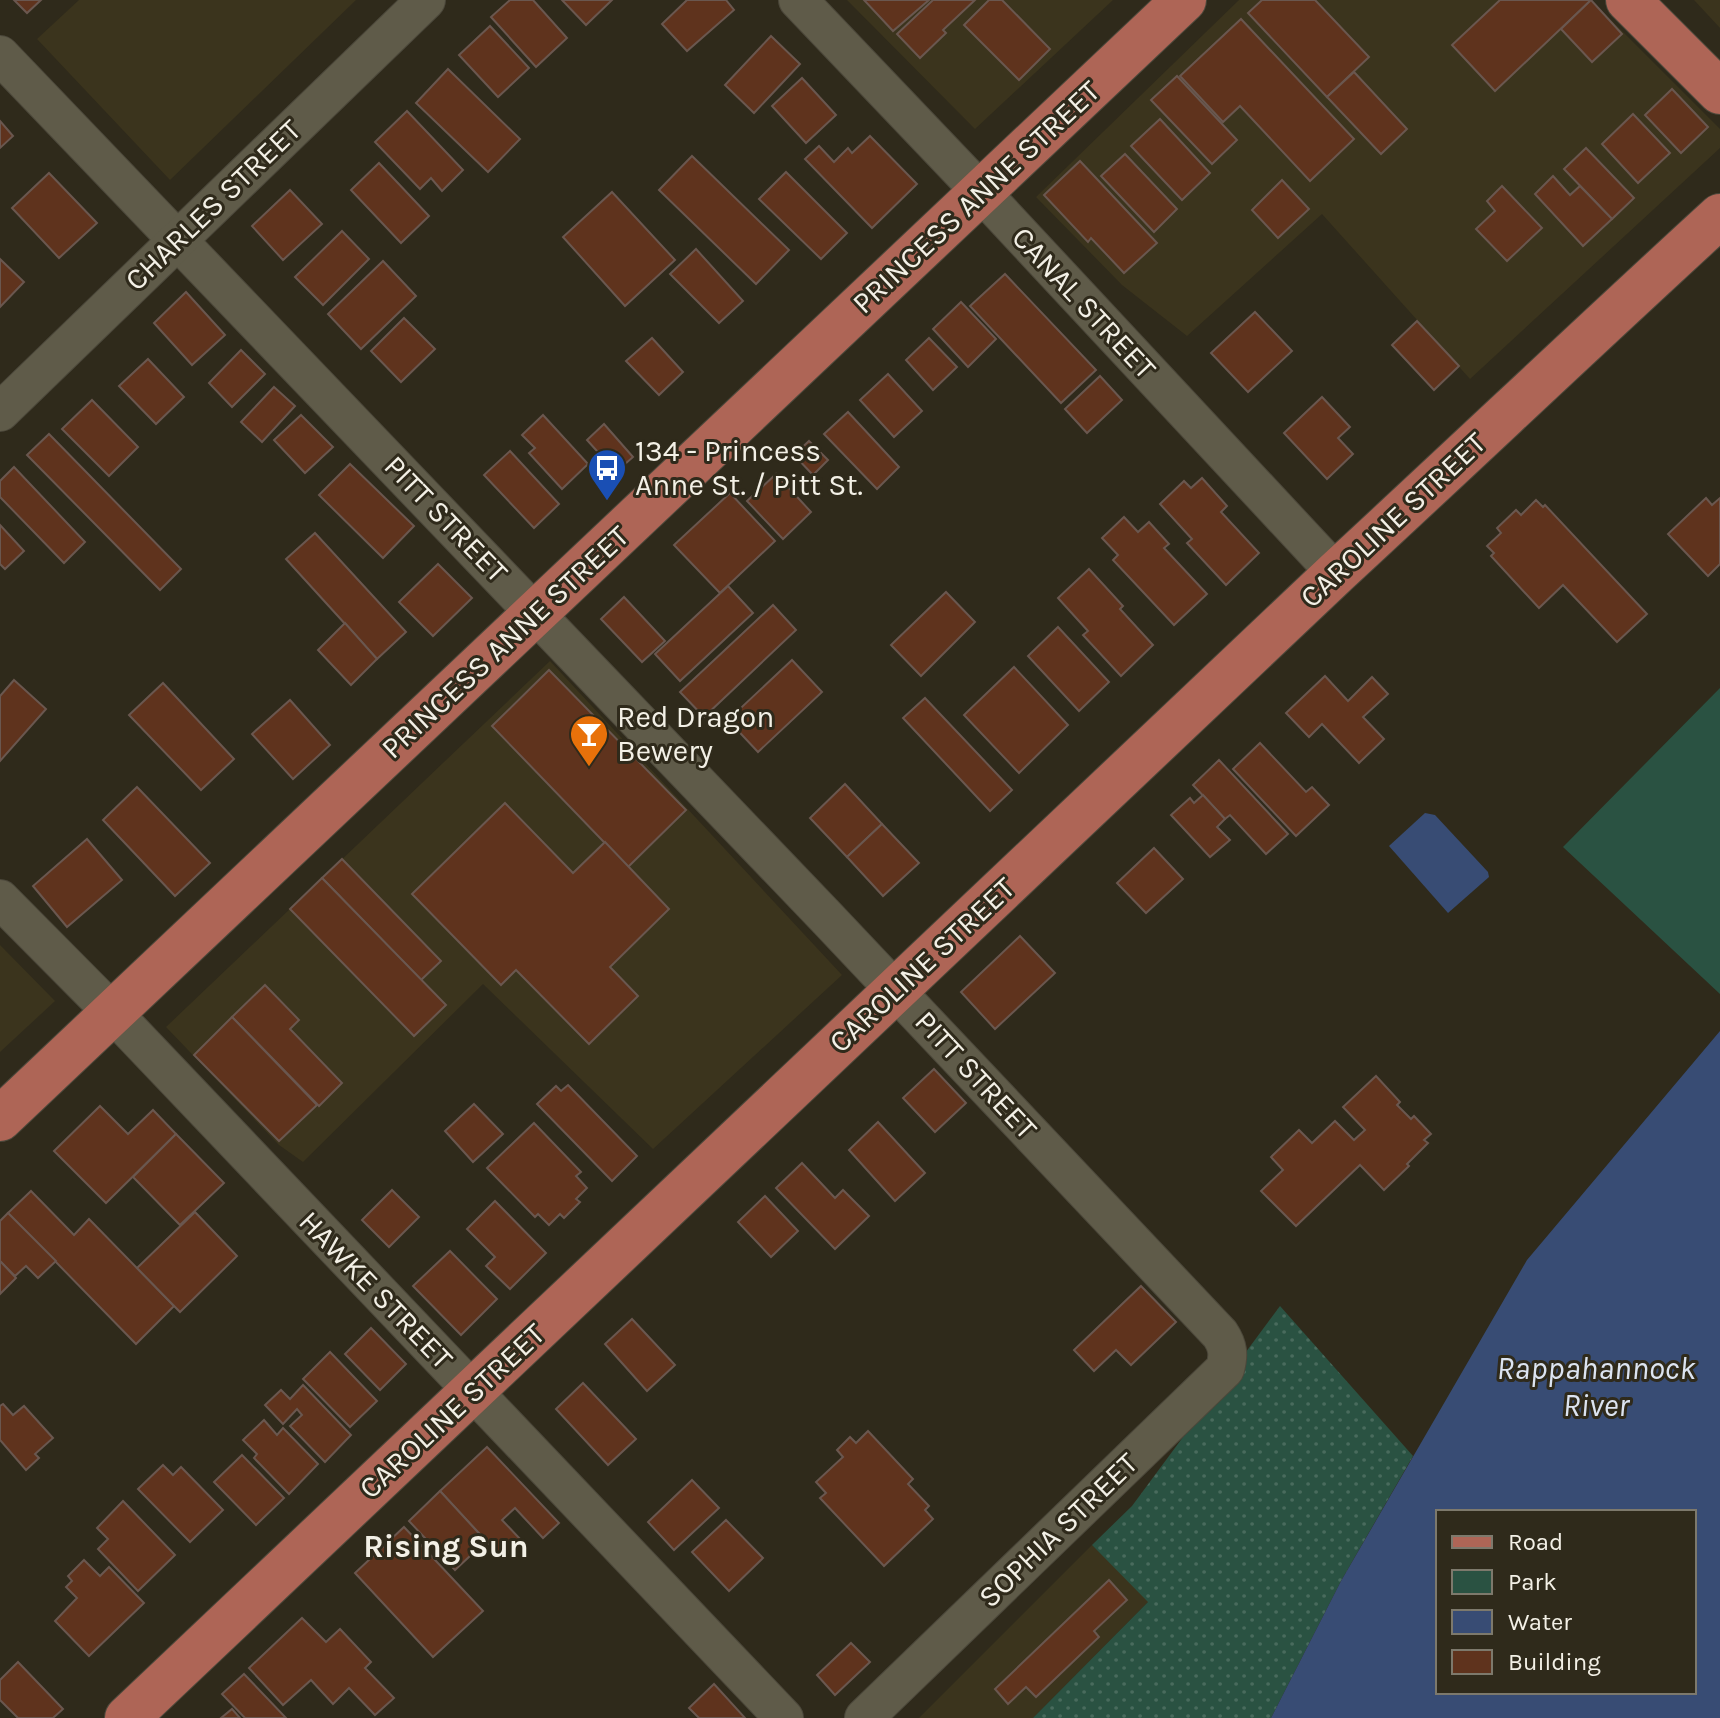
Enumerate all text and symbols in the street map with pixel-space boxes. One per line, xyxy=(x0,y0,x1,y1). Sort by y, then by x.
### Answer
street label: PRINCESS ANNE STREET xyxy=(845,73,1107,321)
street label: CHARLES STREET xyxy=(118,112,308,298)
street label: CANAL STREET xyxy=(1004,219,1164,387)
street label: CAROLINE STREET xyxy=(1293,425,1493,615)
place label: 134 - Princess Anne St. / Pitt St. xyxy=(635,433,863,503)
bus stop icon: 134 - Princess Anne St. / Pitt St. xyxy=(586,447,628,502)
street label: PITT STREET xyxy=(377,448,515,590)
street label: PRINCESS ANNE STREET xyxy=(374,518,636,766)
place label: Red Dragon Bewery xyxy=(617,699,774,769)
bar icon: Red Dragon Bewery xyxy=(568,713,610,768)
street label: CAROLINE STREET xyxy=(822,870,1022,1060)
street label: PITT STREET xyxy=(907,1003,1045,1147)
street label: HAWKE STREET xyxy=(292,1203,460,1377)
street label: CAROLINE STREET xyxy=(352,1316,552,1506)
water label: Rappahannock River xyxy=(1496,1350,1696,1424)
street label: SOPHIA STREET xyxy=(971,1445,1145,1615)
legend xyxy=(1436,1510,1696,1694)
district label: Rising Sun xyxy=(363,1528,529,1565)
text: Road xyxy=(1508,1528,1563,1556)
text: Park xyxy=(1508,1568,1557,1596)
text: Water xyxy=(1508,1608,1572,1636)
text: Building xyxy=(1508,1648,1601,1676)

